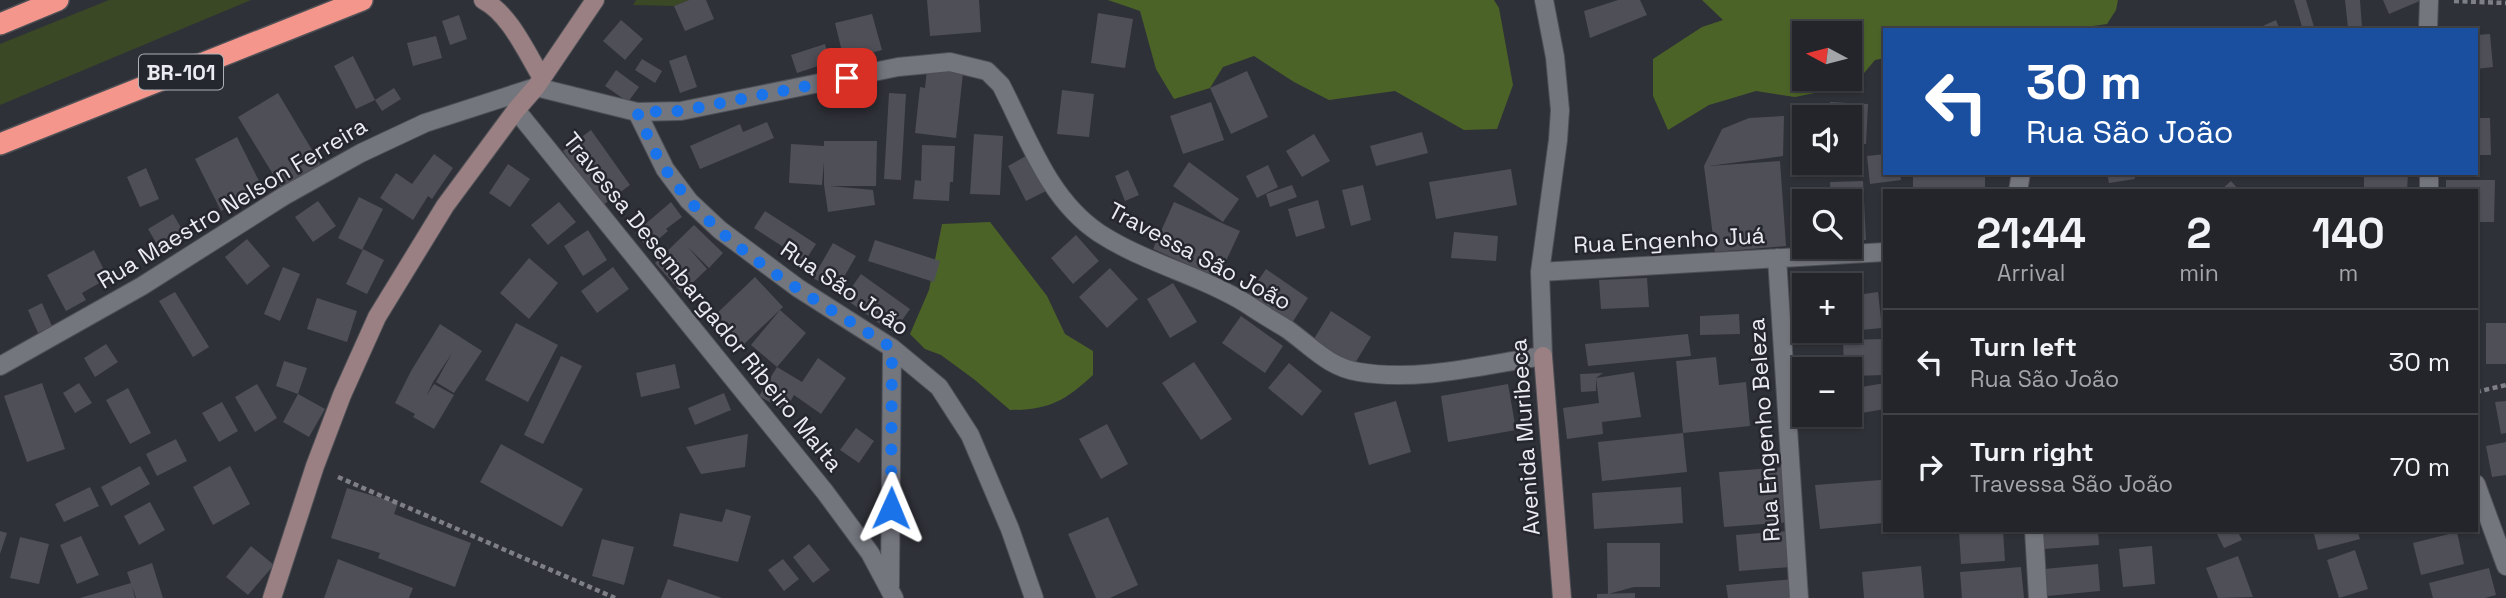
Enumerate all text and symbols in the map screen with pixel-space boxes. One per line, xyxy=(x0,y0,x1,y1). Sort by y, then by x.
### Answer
north arrow xyxy=(1792,21,1862,91)
map controls xyxy=(1792,21,1862,427)
pin xyxy=(817,48,877,108)
text: 30 m xyxy=(2026,51,2142,113)
road number: BR-101 xyxy=(139,55,223,90)
icon: left xyxy=(1911,56,2002,147)
icon: arrive xyxy=(828,59,866,97)
button: sound xyxy=(1792,105,1862,175)
street label: Rua Maestro Nelson Ferreira xyxy=(92,110,372,296)
text: Rua São João xyxy=(2026,112,2234,152)
street label: Travessa Desembargador Ribeiro Malta xyxy=(556,126,850,478)
button: search xyxy=(1792,189,1862,259)
street label: Travessa São João xyxy=(1103,195,1297,317)
text: 21:44 xyxy=(1976,207,2086,260)
text: 2 xyxy=(2187,207,2211,260)
text: 140 xyxy=(2312,207,2385,260)
street label: Rua Engenho Juá xyxy=(1572,220,1766,260)
street label: Rua São João xyxy=(775,234,915,342)
text: Arrival xyxy=(1997,258,2065,288)
text: min xyxy=(2179,258,2219,288)
text: m xyxy=(2338,258,2358,288)
button: + xyxy=(1792,273,1862,343)
street label: Rua Engenho Beleza xyxy=(1741,317,1787,543)
text: Turn left xyxy=(1970,330,2077,364)
street label: Avenida Muribeca xyxy=(1503,338,1547,536)
icon: left xyxy=(1911,343,1949,381)
text: 30 m xyxy=(2389,345,2450,379)
button: − xyxy=(1792,357,1862,427)
text: Rua São João xyxy=(1970,364,2119,394)
text: Turn right xyxy=(1970,435,2094,469)
icon: right xyxy=(1911,448,1949,486)
text: 70 m xyxy=(2390,450,2450,484)
text: Travessa São João xyxy=(1970,469,2173,499)
position arrow xyxy=(854,471,928,545)

